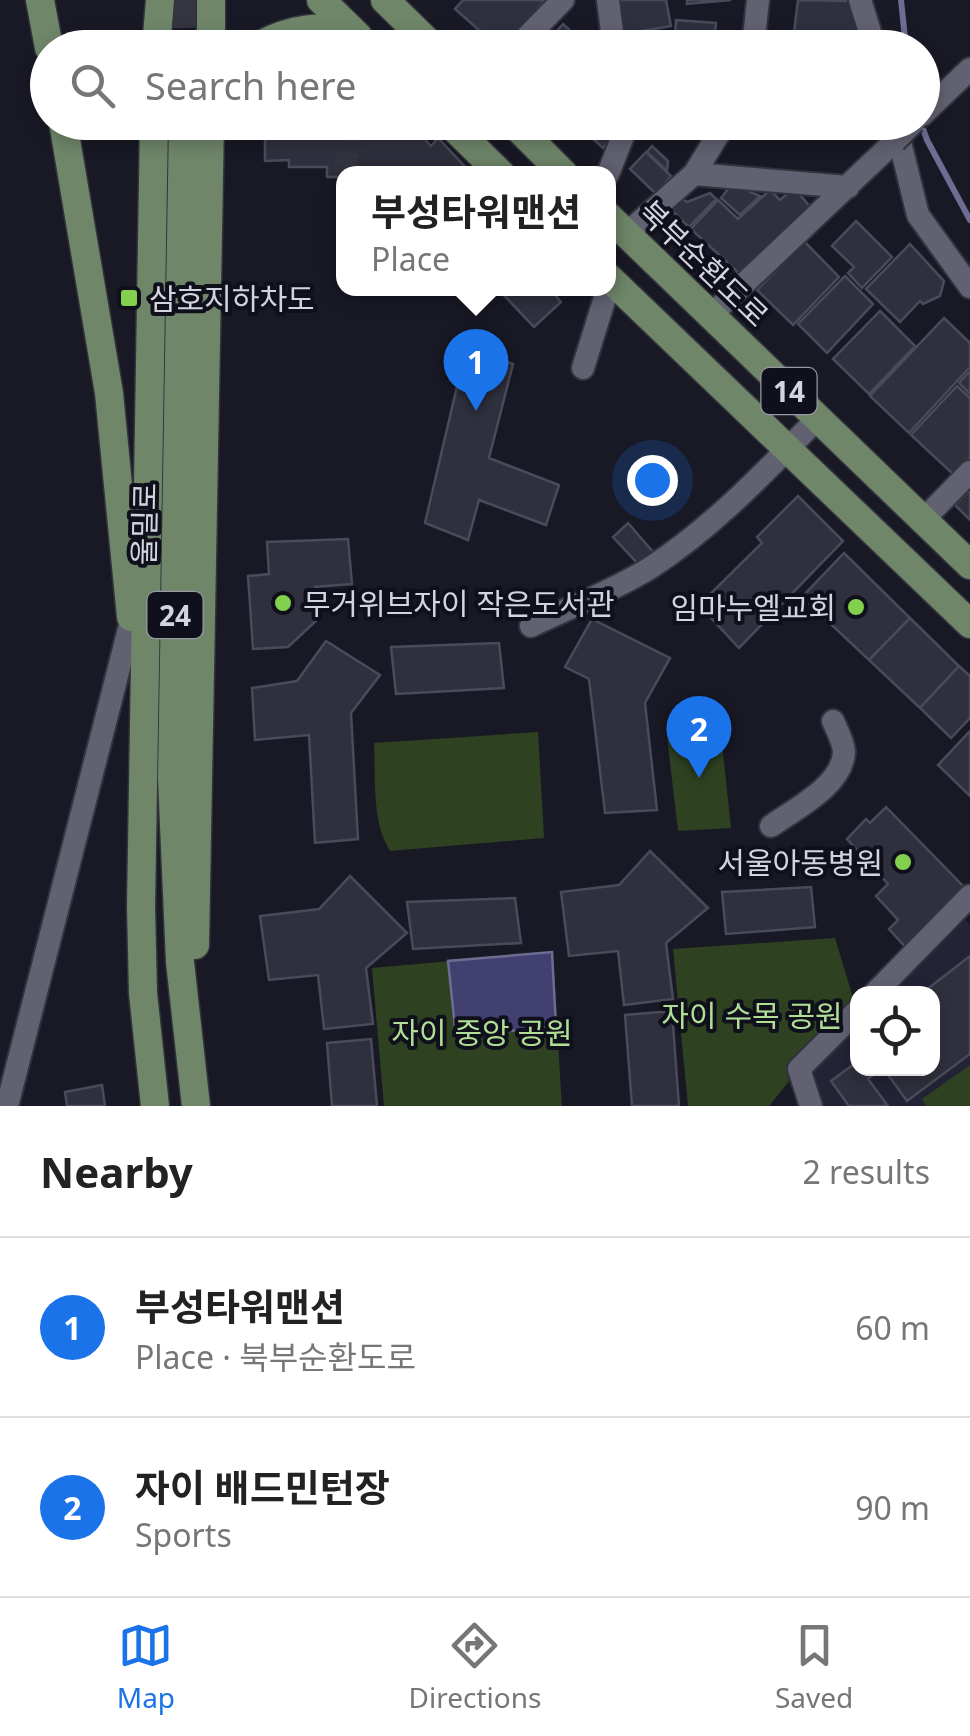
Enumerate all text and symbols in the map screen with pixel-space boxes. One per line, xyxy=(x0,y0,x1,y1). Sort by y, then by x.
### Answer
search box xyxy=(30,30,940,140)
icon: search xyxy=(65,58,120,113)
text: Search here xyxy=(145,59,356,111)
popup xyxy=(336,166,616,296)
text: 부성타워맨션 xyxy=(371,185,581,237)
street label: 북부순환도로 xyxy=(630,191,778,335)
text: Place xyxy=(371,237,450,280)
place label: 삼호지하차도 xyxy=(149,278,315,319)
marker: 삼호지하차도 xyxy=(118,287,140,309)
pin: 1 xyxy=(444,328,508,411)
road number: 14 xyxy=(762,368,816,414)
your location xyxy=(627,455,678,506)
street label: 울밀로 xyxy=(123,482,165,566)
place label: 무거위브자이 작은도서관 xyxy=(303,583,614,624)
place label: 임마누엘교회 xyxy=(670,587,836,628)
road number: 24 xyxy=(148,592,202,638)
marker: 무거위브자이 작은도서관 xyxy=(272,592,294,614)
marker: 임마누엘교회 xyxy=(845,596,867,618)
pin: 2 xyxy=(666,696,732,778)
place label: 서울아동병원 xyxy=(717,842,883,883)
marker: 서울아동병원 xyxy=(892,851,914,873)
map controls xyxy=(850,986,940,1076)
button: locate xyxy=(850,986,940,1076)
park label: 자이 수목 공원 xyxy=(661,995,843,1036)
park label: 자이 중앙 공원 xyxy=(391,1012,573,1053)
text: Nearby xyxy=(40,1143,193,1200)
text: 2 results xyxy=(803,1150,930,1193)
text: 부성타워맨션 xyxy=(135,1280,345,1332)
text: 1 xyxy=(63,1306,82,1349)
text: 60 m xyxy=(855,1306,930,1349)
text: Place · 북부순환도로 xyxy=(135,1335,416,1378)
text: 자이 배드민턴장 xyxy=(135,1461,390,1513)
text: 2 xyxy=(63,1486,82,1529)
text: 90 m xyxy=(855,1486,930,1529)
text: Sports xyxy=(135,1513,232,1556)
tab: Map xyxy=(117,1618,175,1716)
tab: Directions xyxy=(409,1618,541,1716)
tab: Saved xyxy=(775,1618,853,1716)

